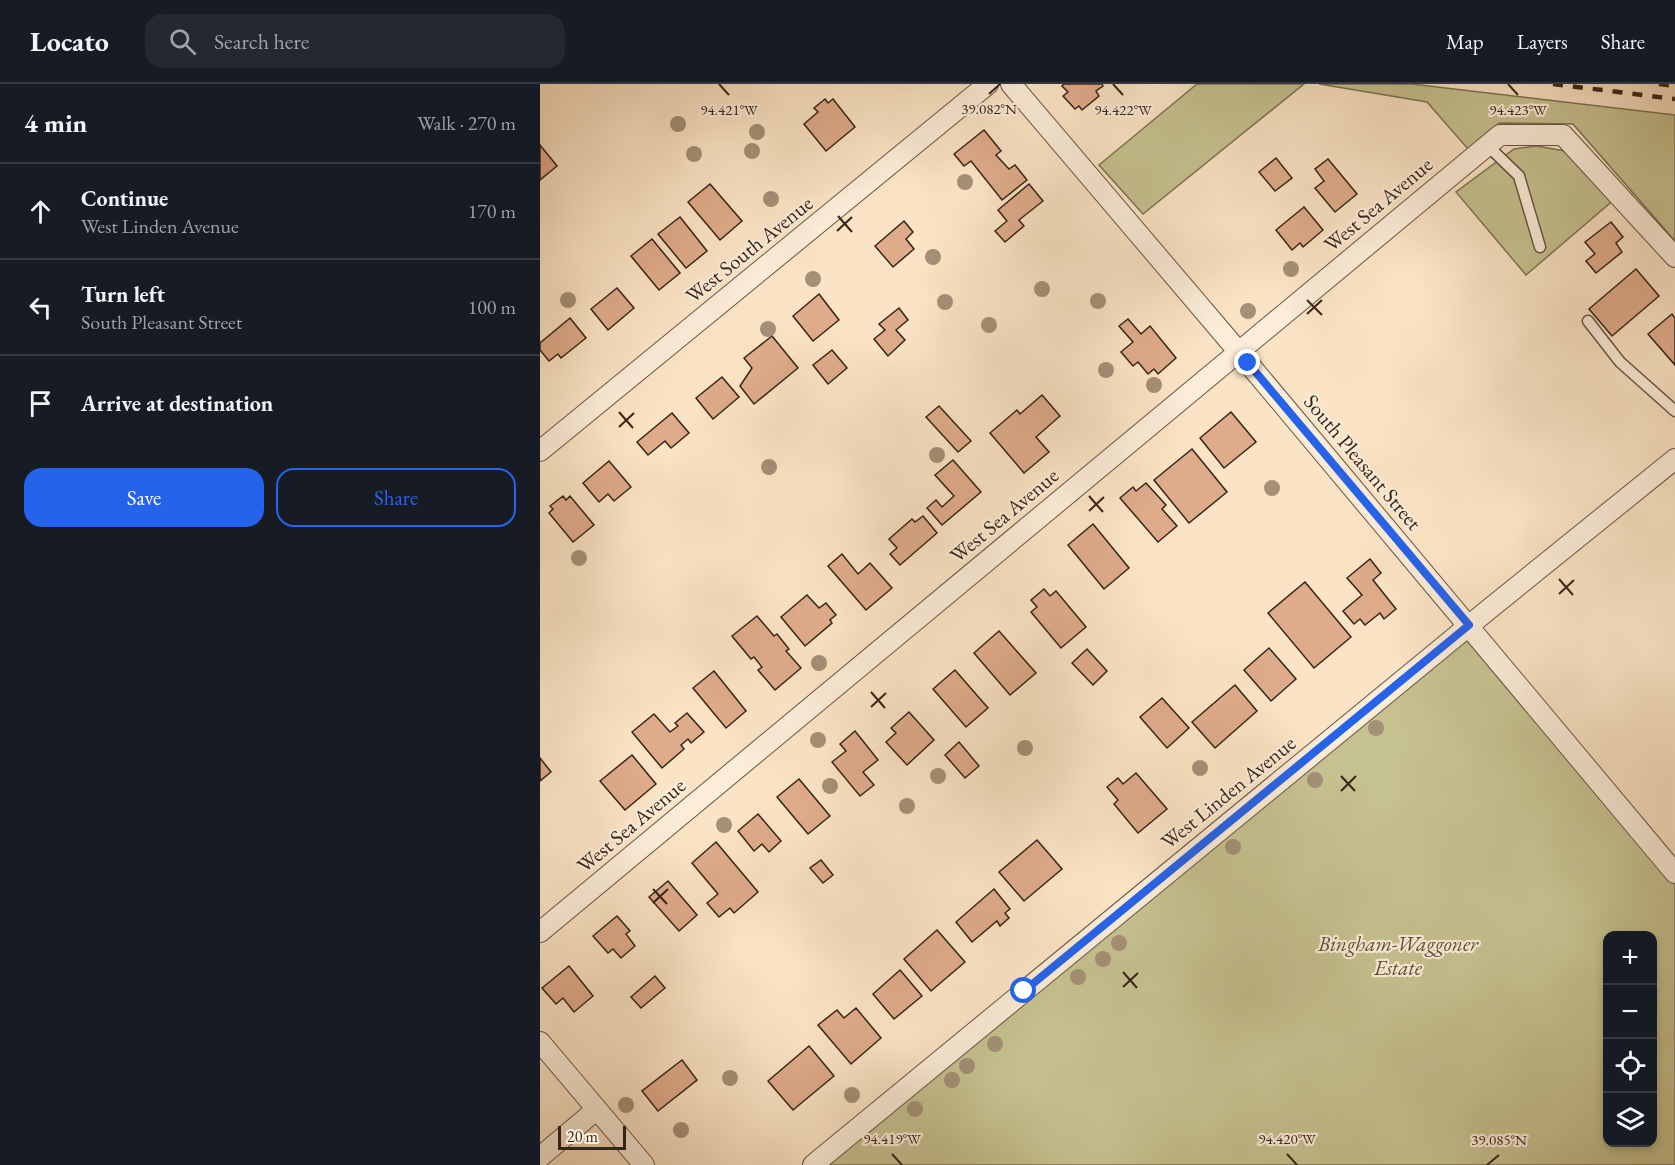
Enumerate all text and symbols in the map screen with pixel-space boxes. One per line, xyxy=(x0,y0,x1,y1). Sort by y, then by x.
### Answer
search box xyxy=(145,14,565,68)
text: Locato xyxy=(30,23,109,59)
icon: search xyxy=(166,25,199,58)
text: Search here xyxy=(214,27,309,56)
text: Map xyxy=(1446,28,1484,55)
text: Layers xyxy=(1517,28,1568,55)
text: Share xyxy=(1601,28,1645,55)
text: 39.082°N xyxy=(961,99,1017,118)
text: 94.421°W xyxy=(700,100,758,119)
text: 94.422°W xyxy=(1094,100,1152,119)
text: 94.423°W xyxy=(1489,100,1547,119)
text: 4 min xyxy=(24,106,87,140)
text: Walk · 270 m xyxy=(417,110,516,136)
street label: West Sea Avenue xyxy=(1318,151,1438,257)
text: Continue xyxy=(81,184,168,213)
street label: West South Avenue xyxy=(680,189,818,309)
icon: ahead xyxy=(24,195,57,228)
text: 170 m xyxy=(468,198,516,224)
text: West Linden Avenue xyxy=(81,213,239,239)
text: Turn left xyxy=(81,280,165,309)
icon: left xyxy=(24,291,57,324)
text: 100 m xyxy=(468,294,516,320)
text: South Pleasant Street xyxy=(81,309,242,335)
route end xyxy=(1234,349,1260,375)
icon: arrive xyxy=(24,387,57,420)
text: Arrive at destination xyxy=(81,389,273,418)
street label: South Pleasant Street xyxy=(1298,389,1428,536)
street label: West Sea Avenue xyxy=(944,462,1064,568)
button: Save xyxy=(24,468,264,527)
button: Share xyxy=(276,468,516,527)
street label: West Linden Avenue xyxy=(1155,729,1301,855)
street label: West Sea Avenue xyxy=(571,772,691,878)
park label: Bingham-Waggoner Estate xyxy=(1317,930,1479,981)
map controls xyxy=(1603,931,1657,1147)
button: + xyxy=(1603,931,1657,985)
route start xyxy=(1010,977,1036,1003)
button: − xyxy=(1603,985,1657,1039)
button: locate xyxy=(1603,1039,1657,1093)
button: layers xyxy=(1603,1093,1657,1147)
scale bar xyxy=(558,1123,626,1150)
text: 20 m xyxy=(567,1126,598,1147)
text: 94.419°W xyxy=(863,1129,921,1148)
text: 94.420°W xyxy=(1258,1129,1316,1148)
text: 39.085°N xyxy=(1471,1130,1527,1149)

